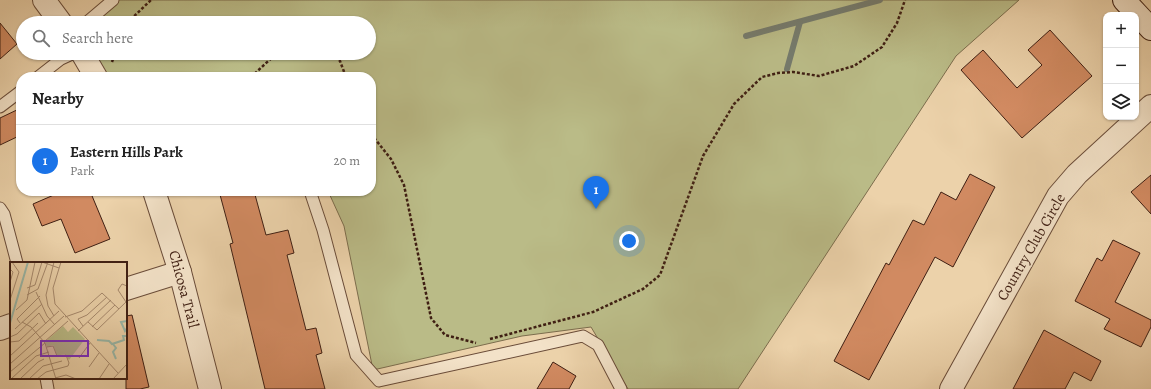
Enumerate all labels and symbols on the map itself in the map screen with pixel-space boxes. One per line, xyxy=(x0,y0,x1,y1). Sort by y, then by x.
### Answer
pin: 1 xyxy=(583,176,609,209)
street label: Country Club Circle xyxy=(992,189,1070,304)
your location xyxy=(619,231,639,251)
street label: Chicosa Trail xyxy=(164,248,204,330)
inset map xyxy=(10,262,127,379)

